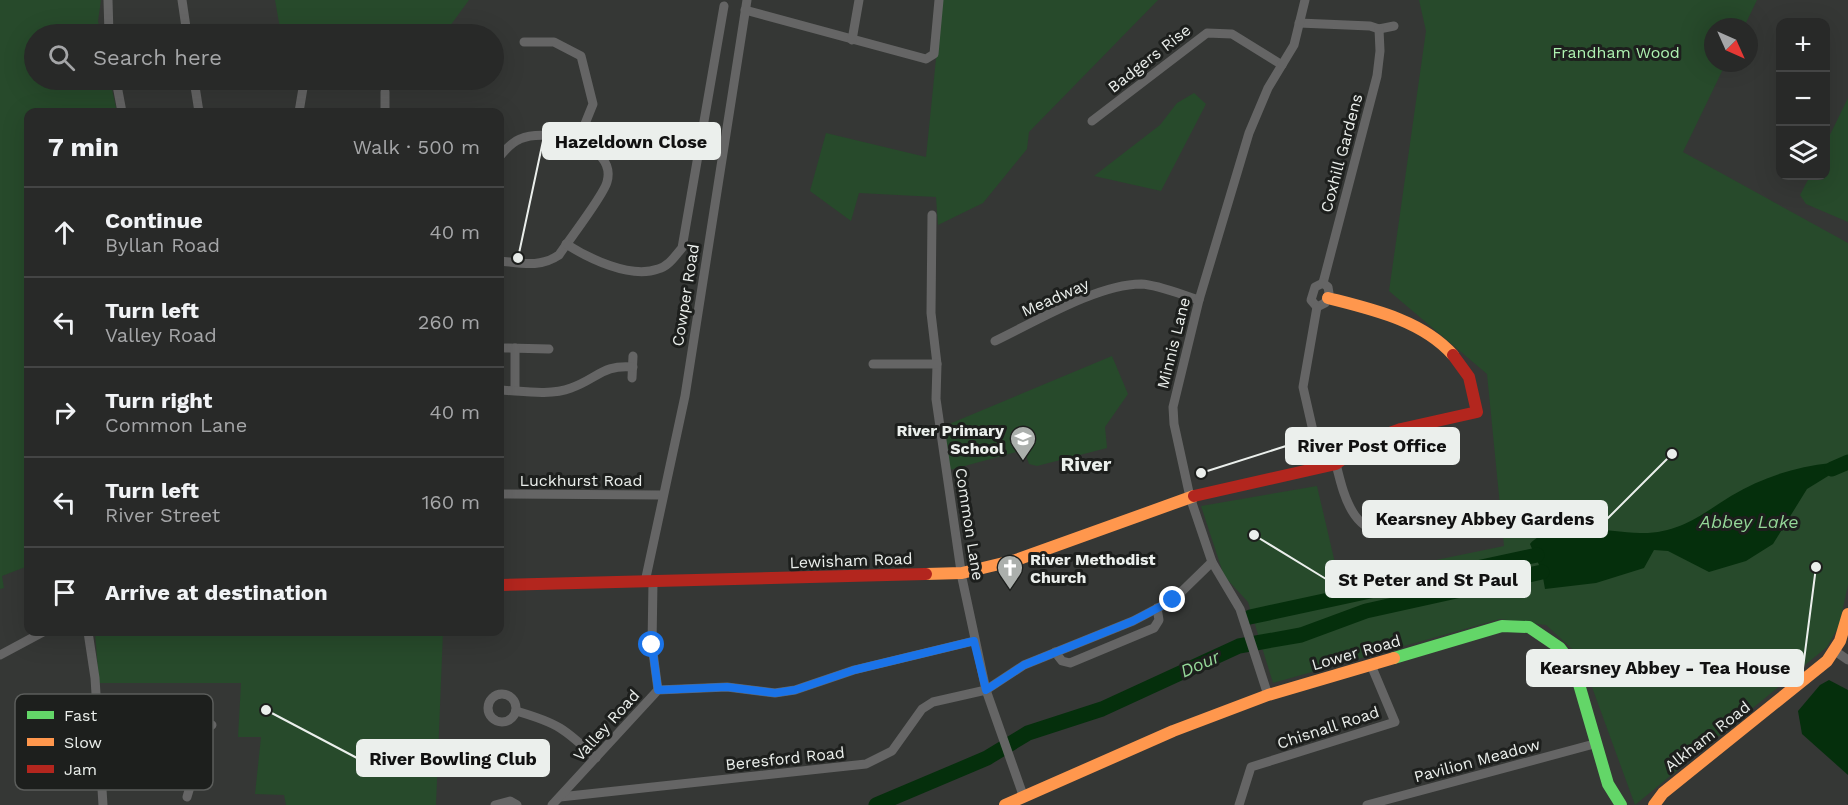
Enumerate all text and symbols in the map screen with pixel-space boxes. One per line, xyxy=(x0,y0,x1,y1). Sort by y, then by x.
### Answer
north arrow xyxy=(1704,18,1758,72)
map controls xyxy=(1776,18,1830,180)
button: + xyxy=(1776,18,1830,72)
street label: Badgers Rise xyxy=(1104,20,1194,97)
search box xyxy=(24,24,504,90)
icon: search xyxy=(45,41,78,74)
park label: Frandham Wood xyxy=(1552,43,1680,62)
text: Search here xyxy=(93,45,222,70)
button: − xyxy=(1776,72,1830,126)
street label: Coxhill Gardens xyxy=(1317,92,1366,215)
callout: Hazeldown Close xyxy=(543,123,720,159)
button: layers xyxy=(1776,126,1830,180)
text: Hazeldown Close xyxy=(555,131,707,152)
text: 7 min xyxy=(48,132,119,162)
text: Walk · 500 m xyxy=(353,135,480,159)
text: Continue xyxy=(105,208,203,233)
icon: ahead xyxy=(48,216,81,249)
text: 40 m xyxy=(429,220,480,244)
text: Byllan Road xyxy=(105,233,220,257)
street label: Cowper Road xyxy=(668,242,703,348)
street label: Meadway xyxy=(1018,274,1093,321)
street label: Minnis Lane xyxy=(1153,295,1194,391)
text: Turn left xyxy=(105,298,199,323)
icon: left xyxy=(48,306,81,339)
text: 260 m xyxy=(418,310,480,334)
text: Valley Road xyxy=(105,323,217,347)
text: Turn right xyxy=(105,388,212,413)
icon: right xyxy=(48,396,81,429)
text: 40 m xyxy=(429,400,480,424)
text: Common Lane xyxy=(105,413,247,437)
place label: River Primary School xyxy=(897,421,1005,458)
school or university icon: River Primary School xyxy=(1008,424,1038,462)
callout: River Post Office xyxy=(1286,428,1459,464)
text: River Post Office xyxy=(1297,435,1447,456)
district label: River xyxy=(1061,452,1112,476)
street label: Common Lane xyxy=(951,466,988,582)
street label: Luckhurst Road xyxy=(520,471,642,490)
text: Turn left xyxy=(105,478,199,503)
icon: left xyxy=(48,486,81,519)
text: 160 m xyxy=(422,490,480,514)
callout: Kearsney Abbey Gardens xyxy=(1363,501,1607,537)
text: River Street xyxy=(105,503,220,527)
text: Kearsney Abbey Gardens xyxy=(1376,508,1595,529)
water label: Abbey Lake xyxy=(1698,511,1799,532)
street label: Lewisham Road xyxy=(789,549,913,572)
place label: River Methodist Church xyxy=(1030,550,1156,587)
church icon: River Methodist Church xyxy=(995,553,1025,591)
callout: St Peter and St Paul xyxy=(1326,561,1530,597)
text: St Peter and St Paul xyxy=(1338,569,1518,590)
icon: arrive xyxy=(48,576,81,609)
text: Arrive at destination xyxy=(105,580,328,605)
route end xyxy=(1159,586,1185,612)
route start xyxy=(638,631,664,657)
street label: Lower Road xyxy=(1309,631,1403,674)
water label: Dour xyxy=(1177,645,1224,681)
callout: Kearsney Abbey - Tea House xyxy=(1527,650,1803,686)
text: Kearsney Abbey - Tea House xyxy=(1540,657,1790,678)
street label: Valley Road xyxy=(569,686,643,765)
legend xyxy=(15,694,213,790)
street label: Alkham Road xyxy=(1661,697,1754,776)
street label: Chisnall Road xyxy=(1275,702,1382,753)
text: Fast xyxy=(64,706,97,725)
text: Slow xyxy=(64,733,102,752)
street label: Pavilion Meadow xyxy=(1412,735,1542,786)
callout: River Bowling Club xyxy=(357,740,549,776)
street label: Beresford Road xyxy=(724,743,846,774)
text: River Bowling Club xyxy=(369,748,537,769)
text: Jam xyxy=(64,760,97,779)

